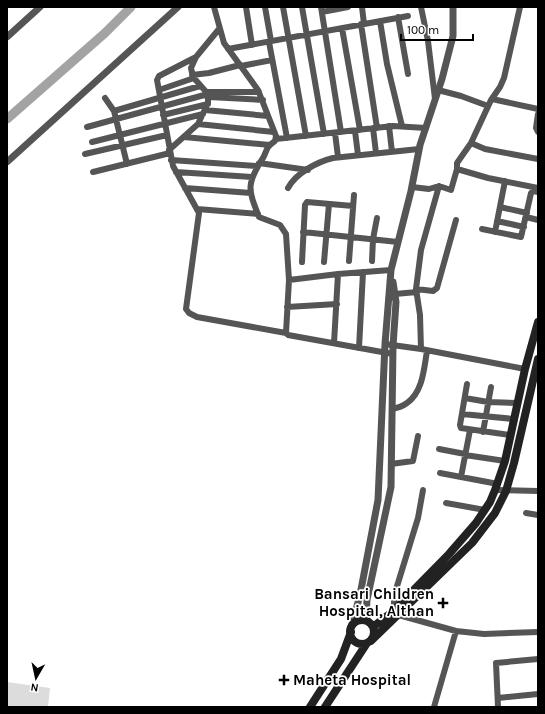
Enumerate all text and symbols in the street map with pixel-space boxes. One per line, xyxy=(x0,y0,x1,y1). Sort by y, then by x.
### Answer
scale bar xyxy=(401,16,473,42)
text: 100 m xyxy=(407,23,439,37)
place label: Bansari Children Hospital, Althan xyxy=(314,585,434,620)
marker: Bansari Children Hospital, Althan xyxy=(437,597,449,609)
north arrow xyxy=(16,658,56,698)
place label: Maheta Hospital xyxy=(293,671,411,689)
marker: Maheta Hospital xyxy=(278,674,290,686)
text: N xyxy=(30,680,39,694)

